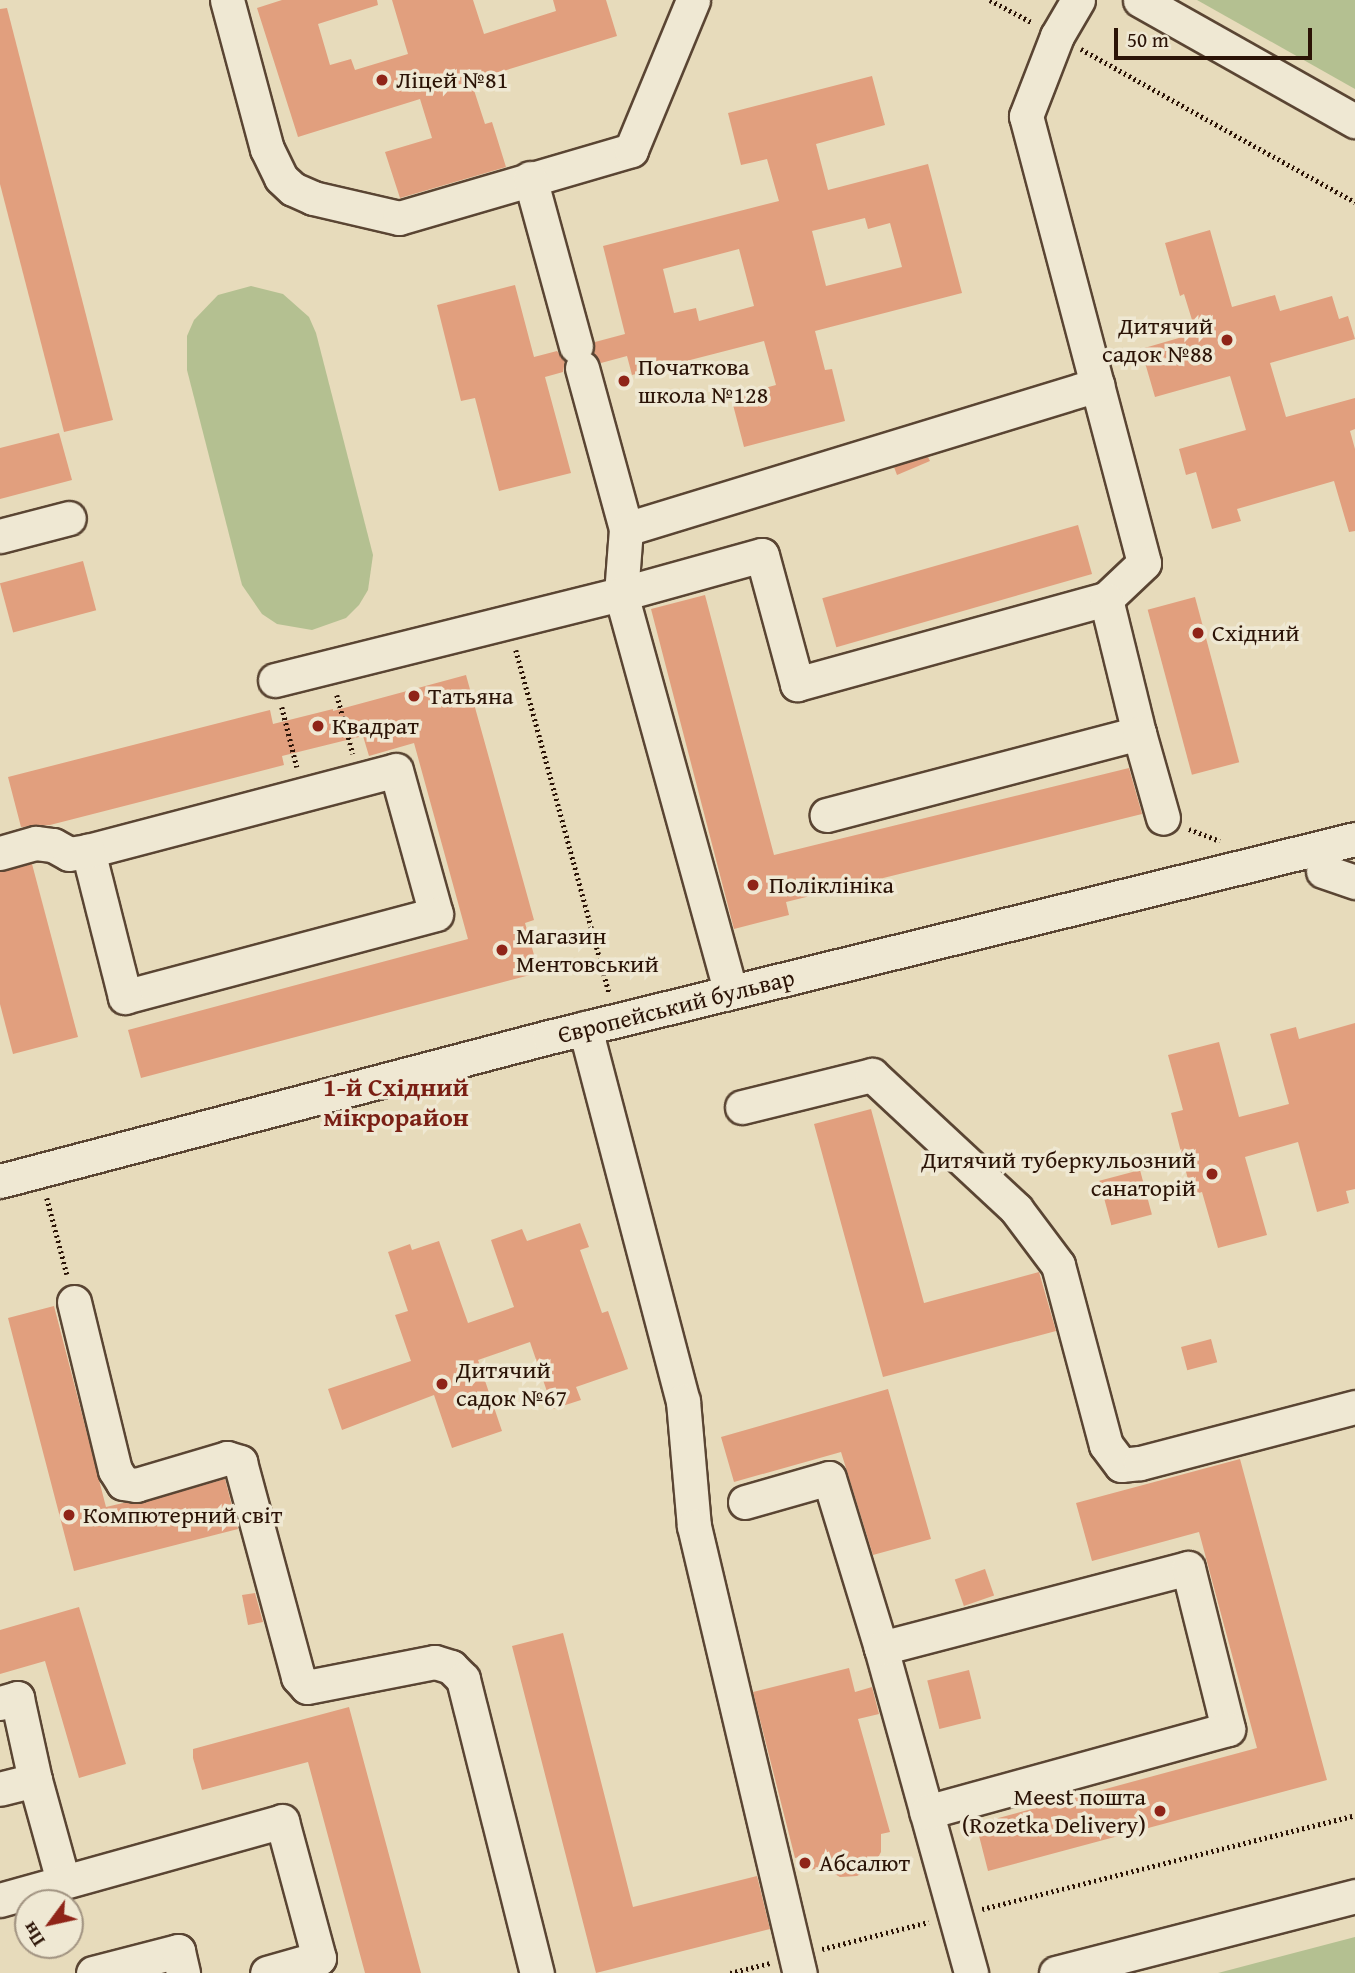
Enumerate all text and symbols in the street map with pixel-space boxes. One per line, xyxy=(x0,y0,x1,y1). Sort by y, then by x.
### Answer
scale bar xyxy=(1117,14,1315,58)
text: 50 m xyxy=(1127,24,1169,55)
place label: Ліцей №81 xyxy=(396,66,508,94)
marker: Ліцей №81 xyxy=(374,72,390,88)
place label: Дитячий садок №88 xyxy=(1102,312,1213,368)
marker: Дитячий садок №88 xyxy=(1219,332,1235,348)
place label: Початкова школа №128 xyxy=(638,353,768,409)
marker: Початкова школа №128 xyxy=(616,373,632,389)
place label: Східний xyxy=(1212,619,1300,647)
marker: Східний xyxy=(1190,625,1206,641)
place label: Татьяна xyxy=(428,682,513,710)
marker: Татьяна xyxy=(406,688,422,704)
place label: Квадрат xyxy=(332,712,419,740)
marker: Квадрат xyxy=(310,718,326,734)
place label: Поліклініка xyxy=(769,871,894,899)
marker: Поліклініка xyxy=(743,875,763,895)
place label: Магазин Ментовський xyxy=(516,922,659,978)
marker: Магазин Ментовський xyxy=(494,942,510,958)
street label: Європейський бульвар xyxy=(555,963,797,1049)
district label: 1-й Східний мікрорайон xyxy=(323,1071,469,1132)
place label: Дитячий туберкульозний санаторій xyxy=(921,1146,1196,1202)
marker: Дитячий туберкульозний санаторій xyxy=(1202,1164,1222,1184)
place label: Дитячий садок №67 xyxy=(456,1356,567,1412)
marker: Дитячий садок №67 xyxy=(434,1376,450,1392)
place label: Компютерний світ xyxy=(83,1501,282,1529)
marker: Компютерний світ xyxy=(61,1507,77,1523)
place label: Meest пошта (Rozetka Delivery) xyxy=(962,1783,1146,1839)
marker: Meest пошта (Rozetka Delivery) xyxy=(1152,1803,1168,1819)
place label: Абсалют xyxy=(819,1849,910,1877)
marker: Абсалют xyxy=(797,1855,813,1871)
north arrow xyxy=(14,1889,84,1959)
text: Пн xyxy=(15,1916,51,1952)

